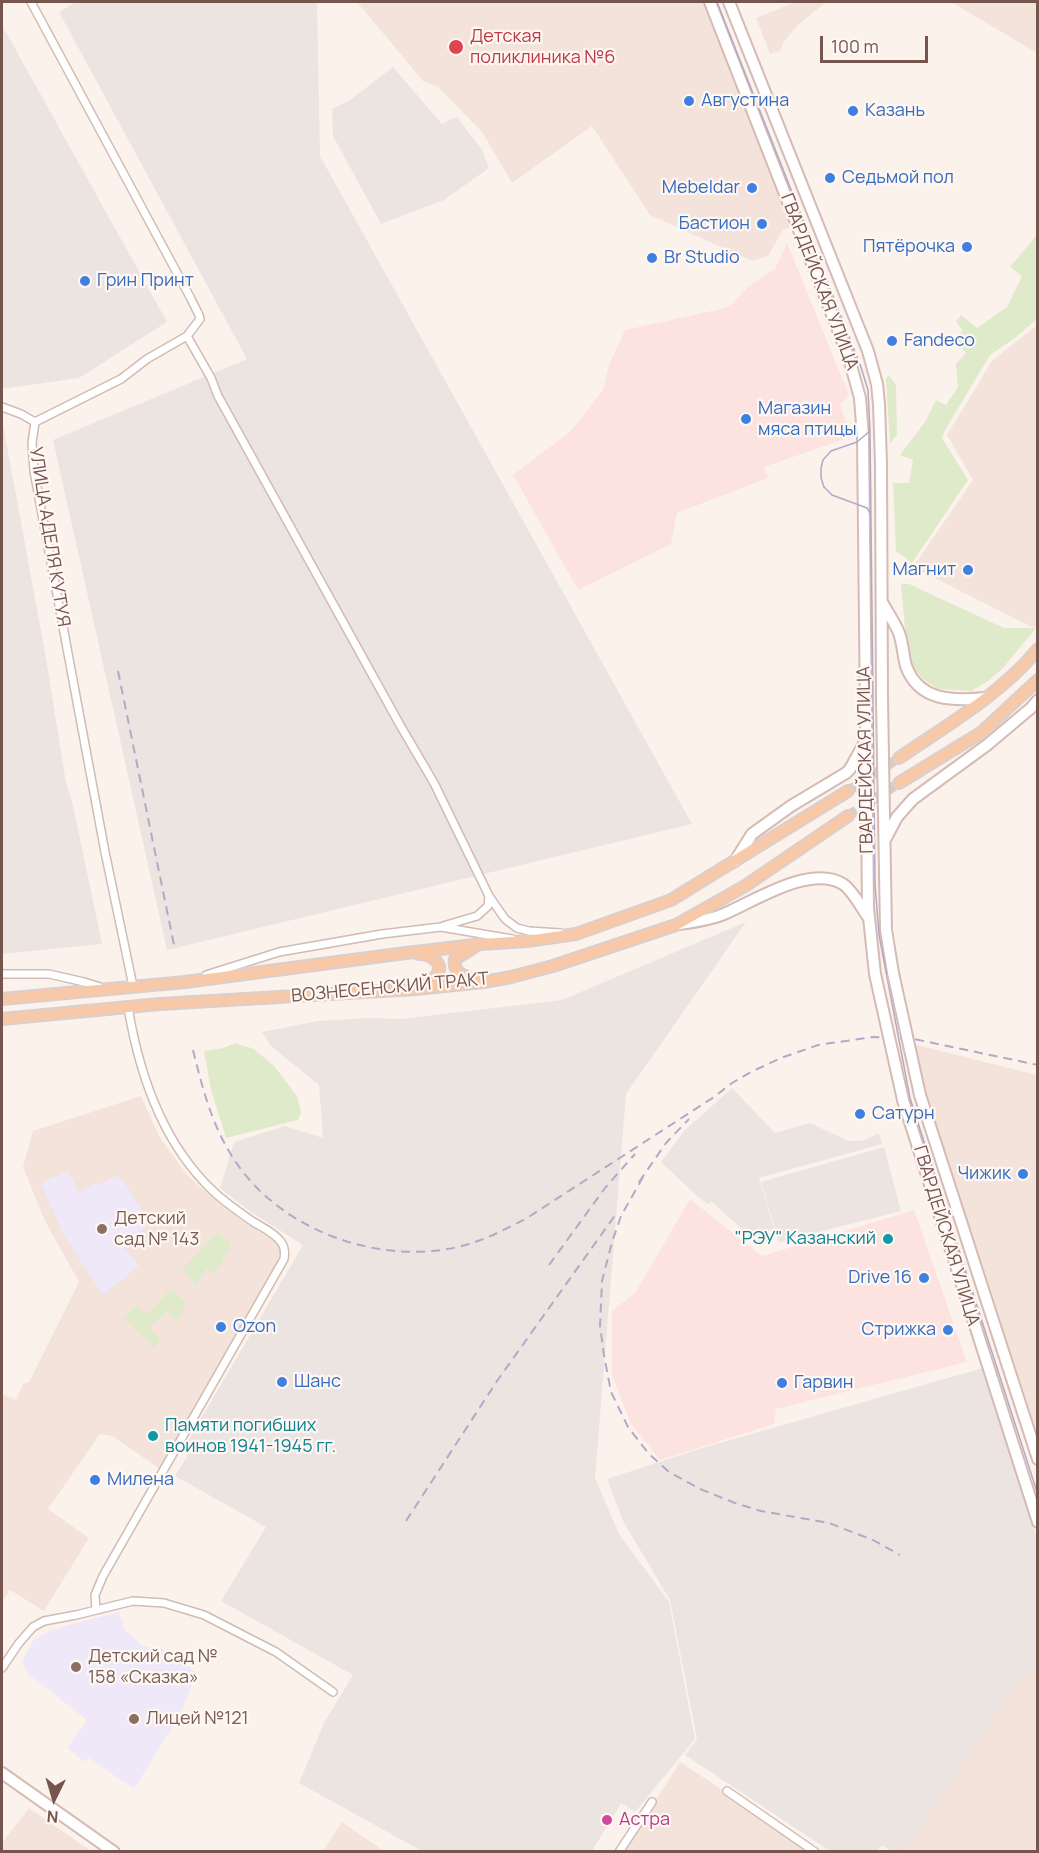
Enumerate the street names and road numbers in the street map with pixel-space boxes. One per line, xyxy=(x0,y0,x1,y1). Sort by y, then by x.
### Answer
street label: ГВАРДЕЙСКАЯ УЛИЦА xyxy=(775,191,863,373)
street label: УЛИЦА АДЕЛЯ КУТУЯ xyxy=(24,446,74,628)
street label: ГВАРДЕЙСКАЯ УЛИЦА xyxy=(854,666,878,854)
street label: ВОЗНЕСЕНСКИЙ ТРАКТ xyxy=(290,969,490,1007)
street label: ГВАРДЕЙСКАЯ УЛИЦА xyxy=(908,1143,984,1329)

